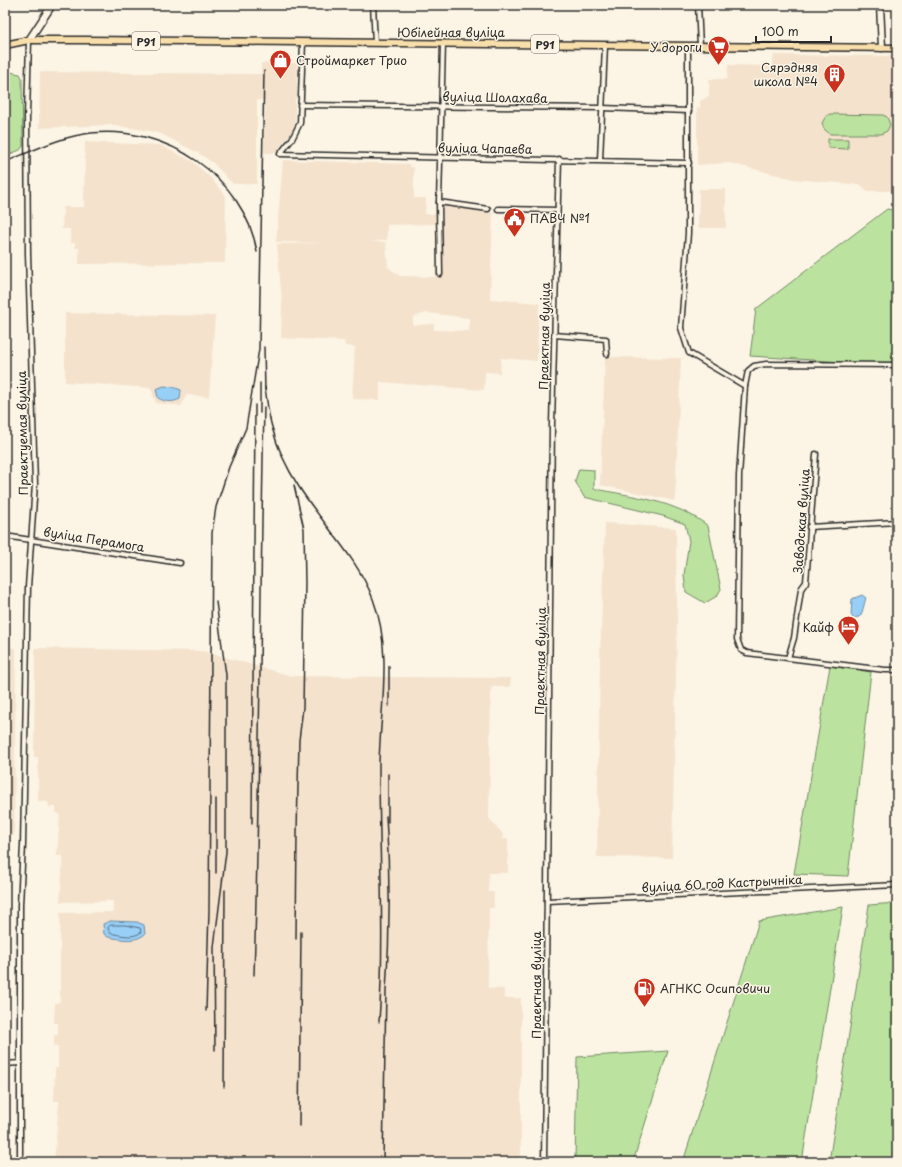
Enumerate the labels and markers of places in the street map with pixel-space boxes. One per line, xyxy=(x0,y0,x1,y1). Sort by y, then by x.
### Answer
supermarket icon: У дороги xyxy=(705,34,731,67)
place label: У дороги xyxy=(650,38,702,56)
shop icon: Строймаркет Трио xyxy=(267,47,293,80)
place label: Строймаркет Трио xyxy=(296,51,407,69)
place label: Сярэдняя школа №4 xyxy=(753,58,818,90)
building icon: Сярэдняя школа №4 xyxy=(821,61,847,94)
public building icon: ПАВЧ №1 xyxy=(502,205,528,238)
place label: ПАВЧ №1 xyxy=(530,209,590,227)
hotel icon: Кайф xyxy=(836,614,862,647)
place label: Кайф xyxy=(803,618,834,636)
fuel station icon: АГНКС Осиповичи xyxy=(632,975,658,1008)
place label: АГНКС Осиповичи xyxy=(660,979,770,997)

